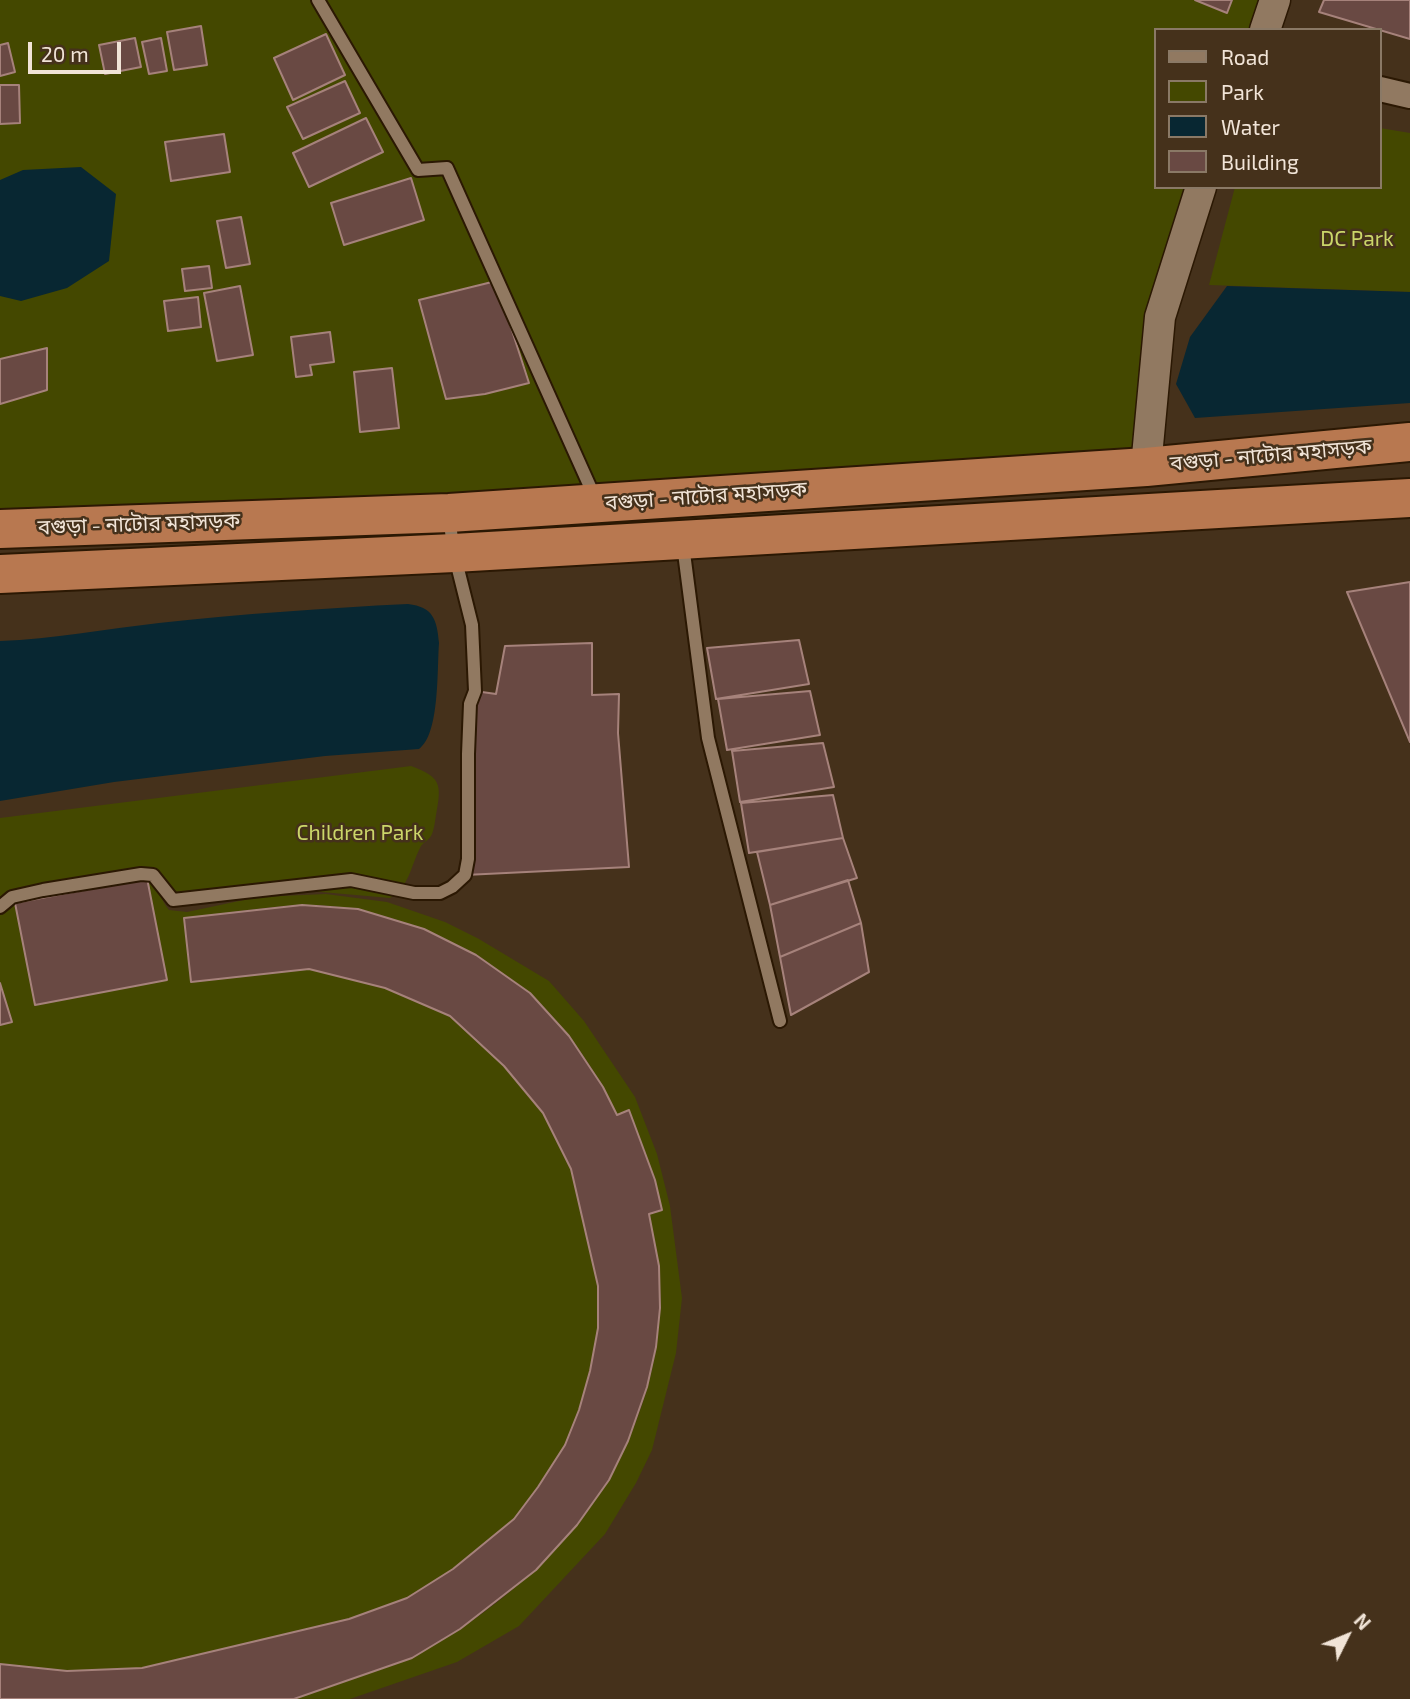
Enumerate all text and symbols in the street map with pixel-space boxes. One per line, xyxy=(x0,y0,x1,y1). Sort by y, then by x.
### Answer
scale bar xyxy=(32,28,124,72)
legend xyxy=(1154,28,1382,189)
text: 20 m xyxy=(41,41,89,66)
text: Road xyxy=(1221,44,1269,69)
text: Park xyxy=(1221,79,1264,104)
text: Water xyxy=(1221,114,1280,139)
text: Building xyxy=(1221,149,1299,174)
park label: DC Park xyxy=(1320,226,1394,252)
street label: বগুড়া - নাটোর মহাসড়ক xyxy=(1169,434,1373,476)
street label: বগুড়া - নাটোর মহাসড়ক xyxy=(604,476,808,516)
street label: বগুড়া - নাটোর মহাসড়ক xyxy=(37,508,241,540)
park label: Children Park xyxy=(297,820,423,846)
north arrow xyxy=(1312,1601,1382,1671)
text: N xyxy=(1350,1608,1376,1634)

